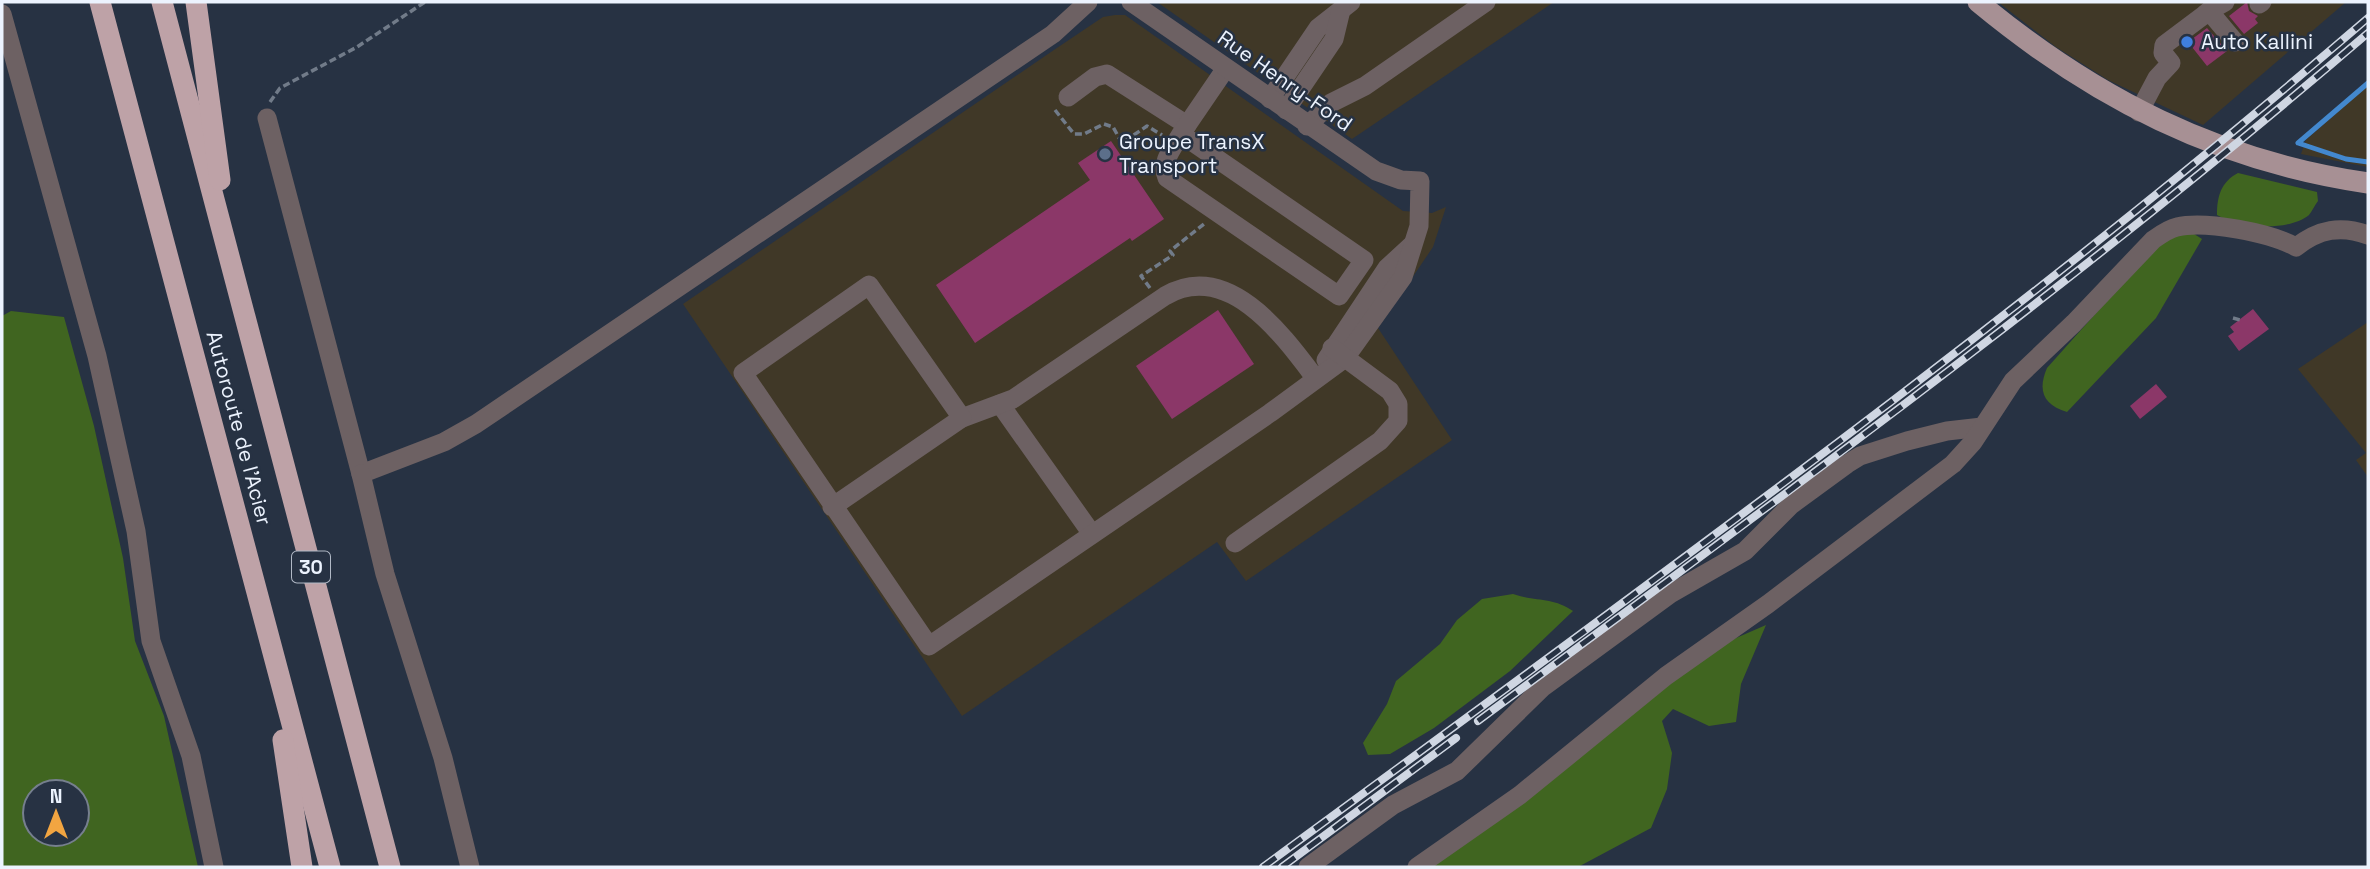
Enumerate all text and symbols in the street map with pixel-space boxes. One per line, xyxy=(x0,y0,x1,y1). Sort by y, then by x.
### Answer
street label: Rue Henry-Ford xyxy=(1213,24,1358,137)
place label: Auto Kallini xyxy=(2201,28,2313,55)
marker: Auto Kallini xyxy=(2179,34,2195,50)
place label: Groupe TransX Transport xyxy=(1119,128,1265,179)
marker: Groupe TransX Transport xyxy=(1097,146,1113,162)
street label: Autoroute de l'Acier xyxy=(201,328,278,528)
road number: 30 xyxy=(292,552,330,582)
north arrow xyxy=(21,778,91,848)
text: N xyxy=(50,784,62,809)

